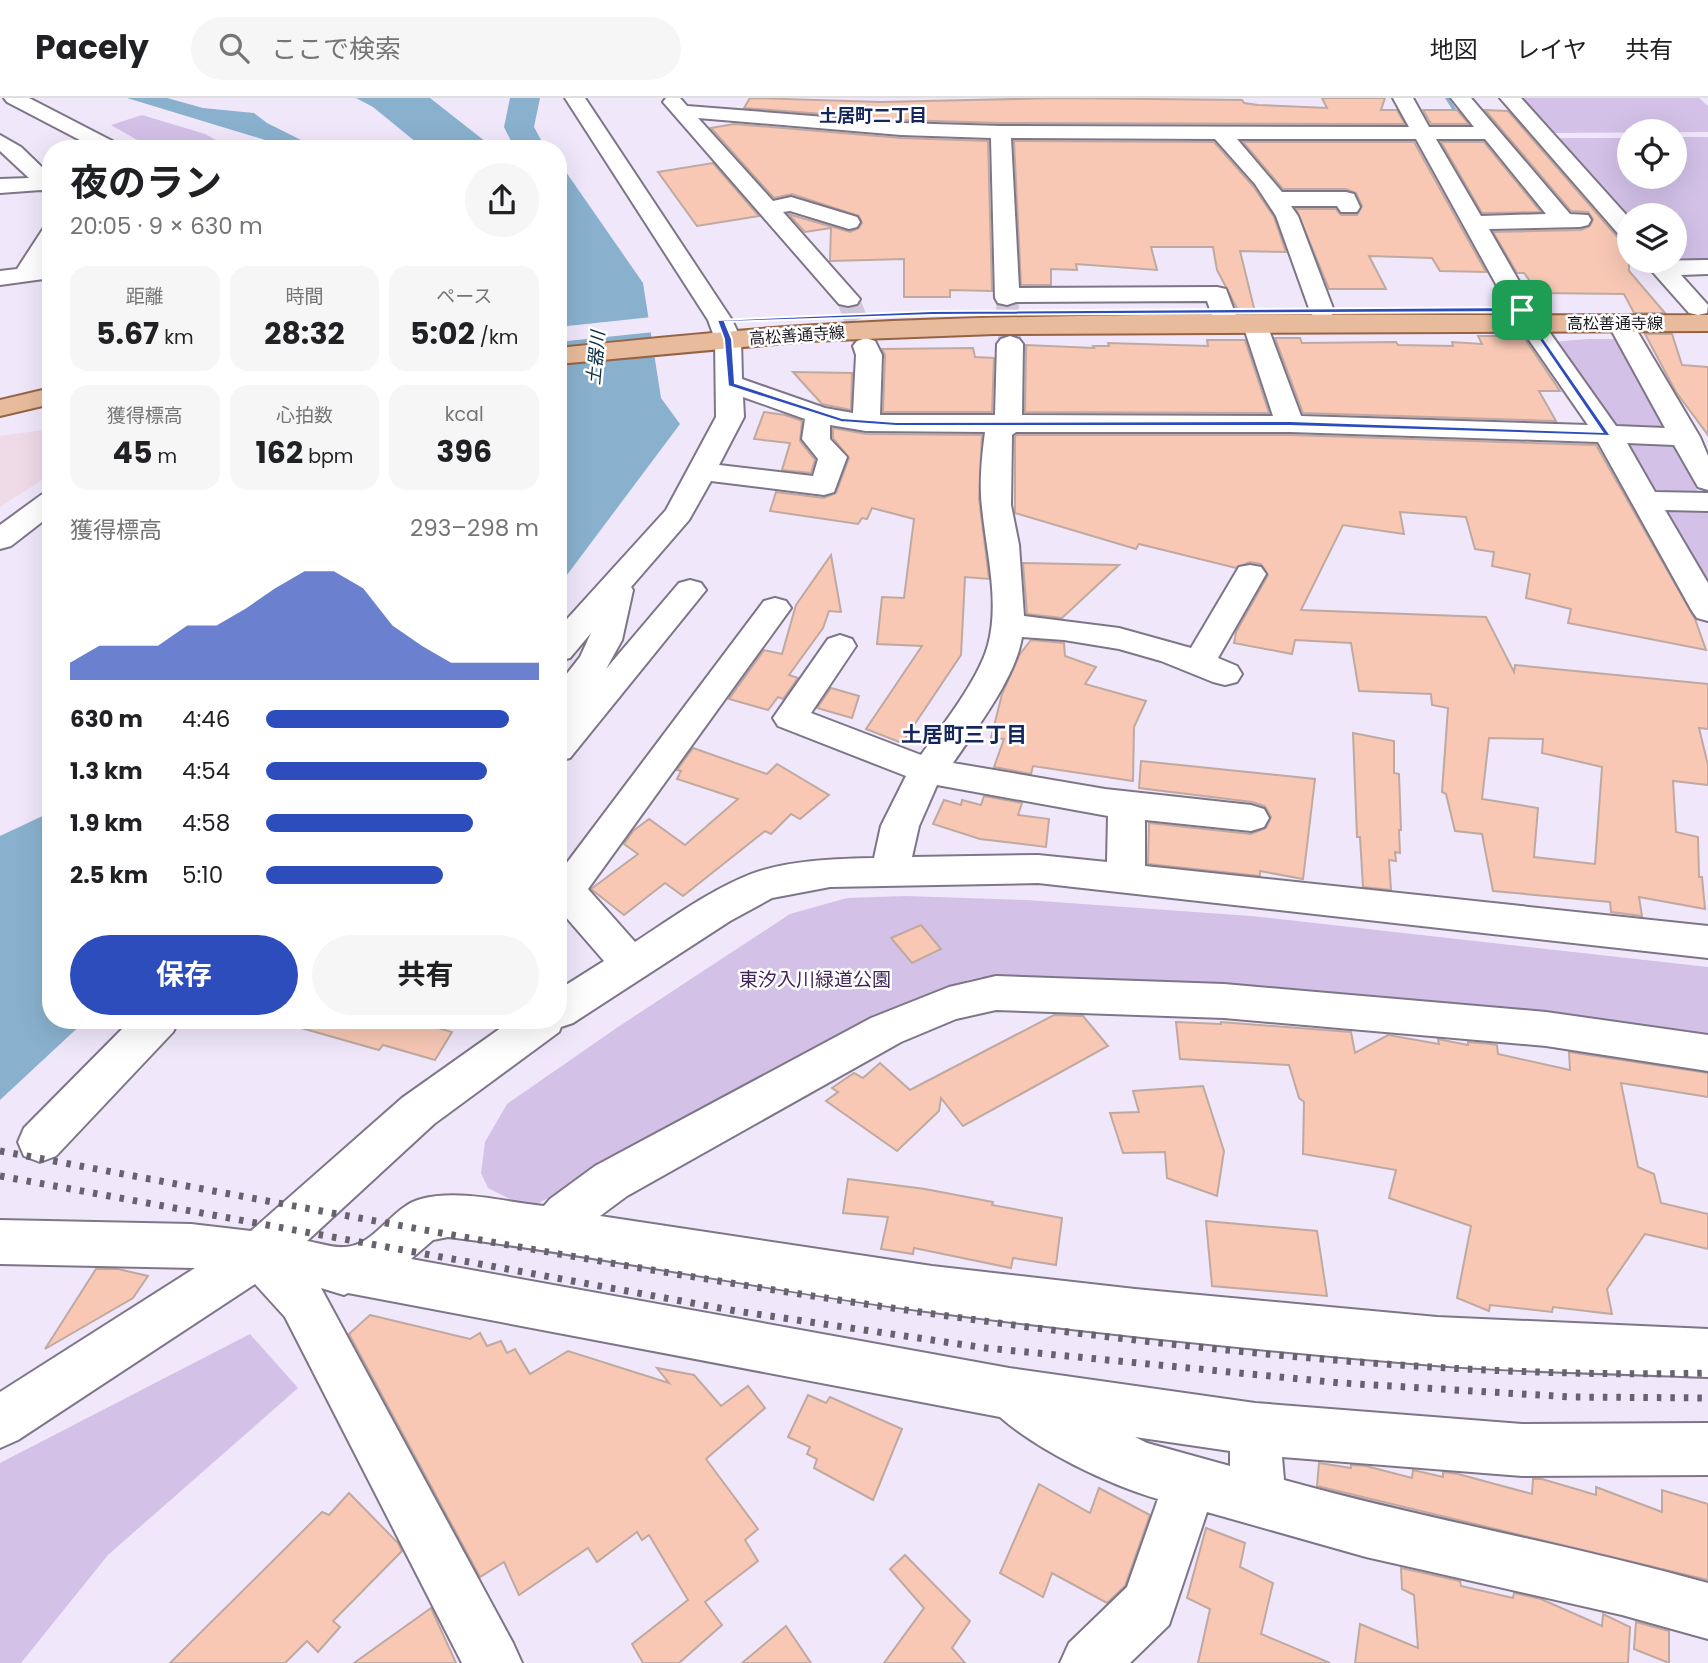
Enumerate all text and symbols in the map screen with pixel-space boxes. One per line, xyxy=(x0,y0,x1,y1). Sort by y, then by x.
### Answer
search box xyxy=(191,17,681,80)
text: Pacely xyxy=(35,24,149,71)
icon: search xyxy=(215,29,253,67)
text: ここで検索 xyxy=(271,31,401,67)
text: 地図 xyxy=(1430,33,1478,66)
text: レイヤ xyxy=(1516,33,1587,66)
text: 共有 xyxy=(1625,33,1673,66)
district label: 土居町二丁目 xyxy=(819,103,927,128)
map controls xyxy=(1617,119,1687,273)
button: locate xyxy=(1617,119,1687,189)
text: 夜のラン xyxy=(70,156,222,209)
button: share xyxy=(465,163,539,237)
button: layers xyxy=(1617,203,1687,273)
text: 20:05 · 9 × 630 m xyxy=(70,210,263,242)
pin xyxy=(1492,280,1552,340)
text: 距離 xyxy=(126,283,164,310)
text: 時間 xyxy=(285,283,324,310)
text: ペース xyxy=(436,283,492,310)
icon: arrive xyxy=(1503,291,1541,329)
text: 5.67 xyxy=(96,312,159,355)
text: 28:32 xyxy=(264,312,345,355)
text: 5:02 xyxy=(410,312,475,355)
street label: 高松善通寺線 xyxy=(1567,312,1663,335)
street label: 高松善通寺線 xyxy=(748,321,846,350)
text: km xyxy=(159,324,194,351)
text: /km xyxy=(475,324,518,351)
water label: 土器川 xyxy=(581,328,610,386)
text: kcal xyxy=(445,401,484,428)
text: 獲得標高 xyxy=(107,402,183,429)
text: 心拍数 xyxy=(276,402,333,429)
text: 396 xyxy=(436,430,492,473)
text: 45 xyxy=(113,431,152,474)
text: 162 xyxy=(256,431,303,474)
text: m xyxy=(152,443,177,470)
text: bpm xyxy=(303,443,353,470)
text: 293–298 m xyxy=(410,512,539,544)
text: 獲得標高 xyxy=(70,514,162,546)
text: 630 m xyxy=(70,703,143,735)
text: 4:46 xyxy=(182,703,230,735)
district label: 土居町三丁目 xyxy=(901,720,1027,749)
text: 1.3 km xyxy=(70,755,143,787)
text: 4:54 xyxy=(182,755,230,787)
text: 1.9 km xyxy=(70,807,143,839)
text: 4:58 xyxy=(182,807,230,839)
text: 2.5 km xyxy=(70,859,148,891)
text: 5:10 xyxy=(182,859,223,891)
button: 保存 xyxy=(70,935,298,1015)
button: 共有 xyxy=(312,935,539,1015)
park label: 東汐入川緑道公園 xyxy=(739,966,891,993)

